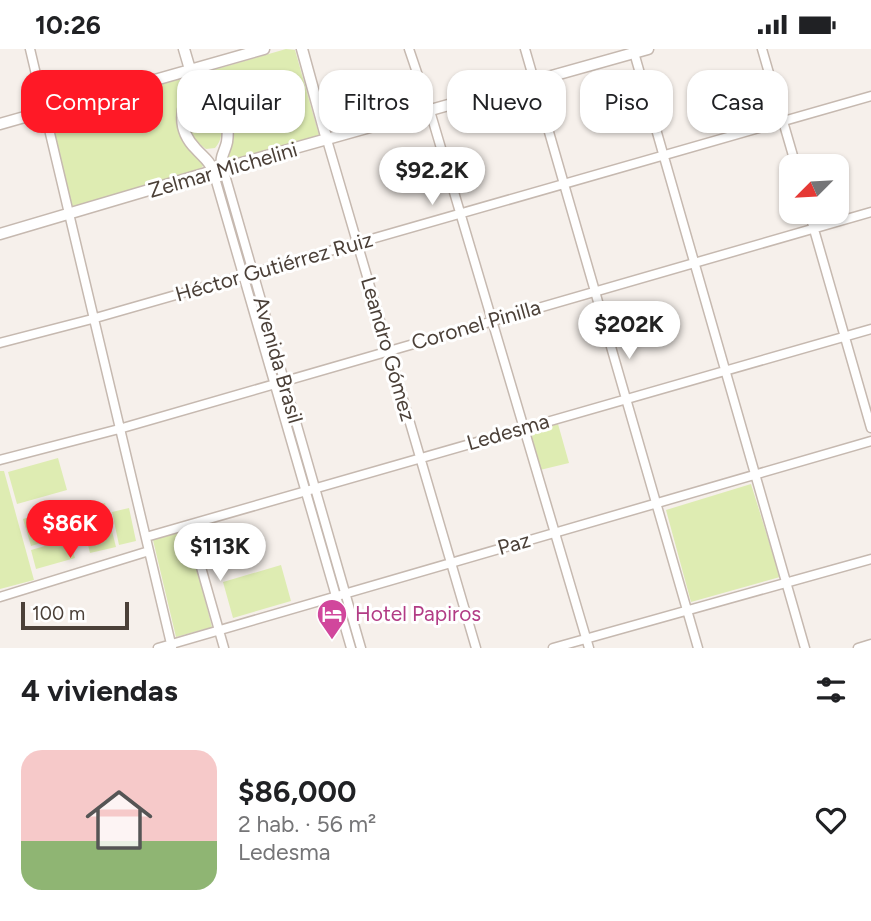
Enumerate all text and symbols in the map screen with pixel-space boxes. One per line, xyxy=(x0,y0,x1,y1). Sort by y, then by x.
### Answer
text: 10:26 xyxy=(35,9,101,41)
chip: Comprar xyxy=(21,70,163,133)
chip: Alquilar xyxy=(177,70,305,133)
chip: Filtros xyxy=(319,70,433,133)
chip: Nuevo xyxy=(447,70,566,133)
chip: Piso xyxy=(580,70,673,133)
chip: Casa xyxy=(687,70,788,133)
street label: Zelmar Michelini xyxy=(146,136,300,203)
pin: $92.2K xyxy=(375,148,489,207)
north arrow xyxy=(779,154,849,224)
map controls xyxy=(779,154,849,224)
text: $92.2K xyxy=(395,156,469,184)
street label: Héctor Gutiérrez Ruiz xyxy=(172,226,375,307)
street label: Leandro Gómez xyxy=(356,274,421,424)
street label: Avenida Brasil xyxy=(248,294,309,426)
street label: Coronel Pinilla xyxy=(408,294,543,355)
pin: $202K xyxy=(580,301,678,361)
text: $202K xyxy=(594,310,664,338)
street label: Ledesma xyxy=(464,408,552,455)
pin: $86K xyxy=(29,501,111,560)
text: $86K xyxy=(42,509,98,537)
pin: $113K xyxy=(171,524,269,583)
street label: Paz xyxy=(495,527,533,560)
text: $113K xyxy=(190,532,250,560)
hotel icon: Hotel Papiros xyxy=(315,597,349,641)
scale bar xyxy=(21,599,130,631)
place label: Hotel Papiros xyxy=(355,601,481,626)
text: 100 m xyxy=(32,602,85,625)
icon: filters xyxy=(812,671,850,709)
text: 4 viviendas xyxy=(21,672,178,709)
text: $86,000 xyxy=(238,773,356,810)
icon: home xyxy=(77,778,161,862)
icon: heart xyxy=(812,801,850,839)
text: 2 hab. · 56 m² xyxy=(238,810,376,838)
text: Ledesma xyxy=(238,838,331,866)

